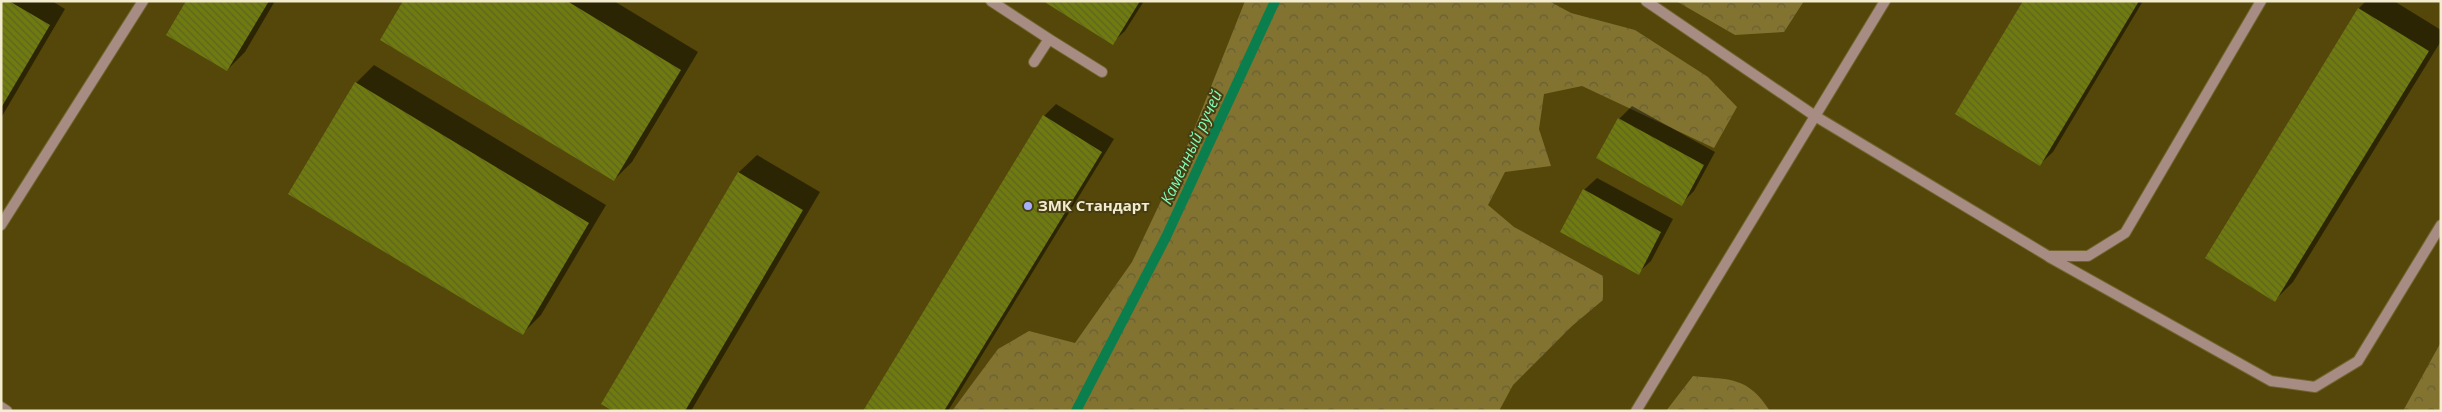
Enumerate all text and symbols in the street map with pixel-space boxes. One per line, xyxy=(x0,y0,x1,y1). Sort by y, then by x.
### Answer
water label: Каменный ручей xyxy=(1155,86,1227,208)
place label: ЗМК Стандарт xyxy=(1038,195,1150,215)
marker: ЗМК Стандарт xyxy=(1022,200,1034,212)

